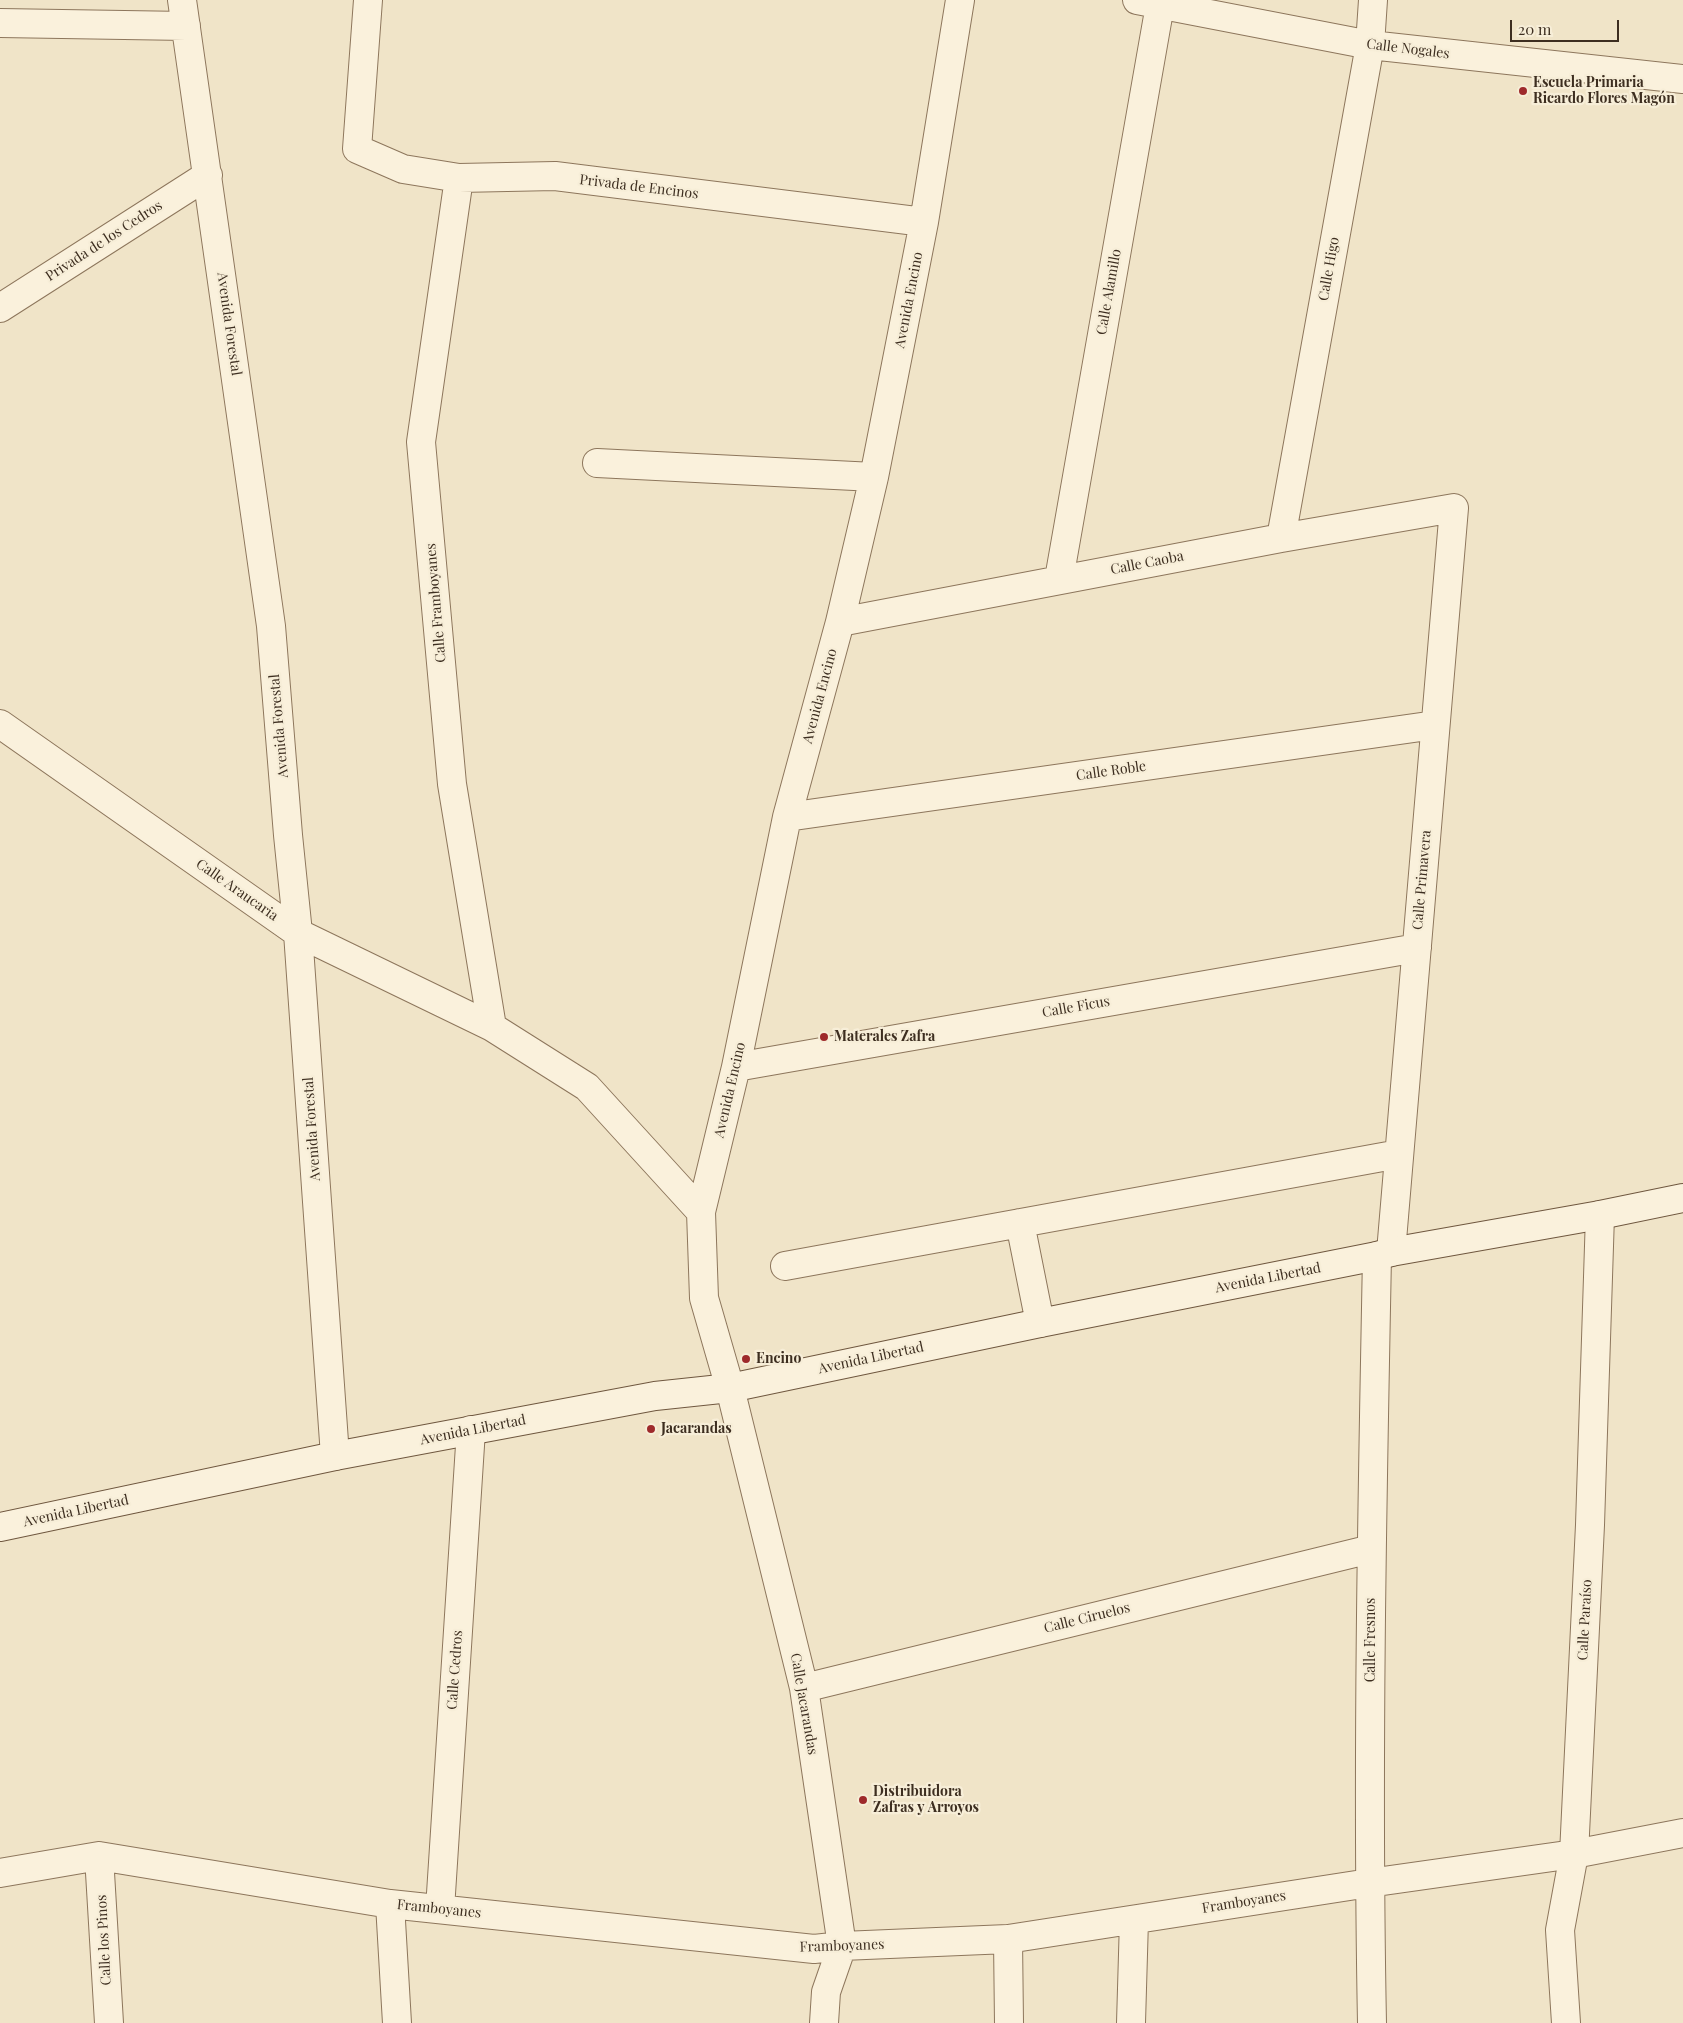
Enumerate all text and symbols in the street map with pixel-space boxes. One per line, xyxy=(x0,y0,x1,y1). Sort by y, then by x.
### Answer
scale bar xyxy=(1513,10,1622,42)
text: 20 m xyxy=(1518,19,1551,39)
street label: Calle Nogales xyxy=(1365,36,1451,62)
place label: Escuela Primaria Ricardo Flores Magón xyxy=(1533,75,1675,108)
marker: Escuela Primaria Ricardo Flores Magón xyxy=(1517,85,1529,97)
street label: Privada de Encinos xyxy=(579,171,699,203)
street label: Privada de los Cedros xyxy=(43,197,165,285)
street label: Calle Higo xyxy=(1315,236,1343,302)
street label: Calle Alamillo xyxy=(1093,248,1125,336)
street label: Avenida Encino xyxy=(891,251,927,349)
street label: Avenida Forestal xyxy=(213,271,245,377)
street label: Calle Framboyanes xyxy=(422,543,450,663)
street label: Calle Caoba xyxy=(1109,548,1185,578)
street label: Avenida Encino xyxy=(799,647,841,745)
street label: Avenida Forestal xyxy=(266,673,292,779)
street label: Calle Roble xyxy=(1075,758,1147,784)
street label: Calle Primavera xyxy=(1409,830,1435,930)
street label: Calle Araucaria xyxy=(193,856,281,924)
street label: Calle Ficus xyxy=(1041,993,1111,1021)
place label: Materales Zafra xyxy=(834,1029,935,1045)
marker: Materales Zafra xyxy=(818,1031,830,1043)
street label: Avenida Encino xyxy=(711,1041,749,1139)
street label: Avenida Forestal xyxy=(300,1076,324,1182)
street label: Avenida Libertad xyxy=(1214,1260,1322,1296)
street label: Avenida Libertad xyxy=(817,1339,925,1377)
place label: Encino xyxy=(756,1351,801,1367)
marker: Encino xyxy=(740,1353,752,1365)
street label: Avenida Libertad xyxy=(419,1412,527,1448)
place label: Jacarandas xyxy=(661,1421,732,1437)
marker: Jacarandas xyxy=(645,1423,657,1435)
street label: Avenida Libertad xyxy=(22,1492,130,1530)
street label: Calle Paraíso xyxy=(1574,1579,1596,1661)
street label: Calle Fresnos xyxy=(1363,1598,1379,1682)
street label: Calle Ciruelos xyxy=(1042,1599,1132,1637)
street label: Calle Cedros xyxy=(444,1630,466,1710)
street label: Calle Jacarandas xyxy=(787,1652,821,1756)
place label: Distribuidora Zafras y Arroyos xyxy=(873,1784,979,1816)
marker: Distribuidora Zafras y Arroyos xyxy=(857,1794,869,1806)
street label: Framboyanes xyxy=(1201,1887,1287,1917)
street label: Calle los Pinos xyxy=(93,1894,115,1986)
street label: Framboyanes xyxy=(396,1896,482,1922)
street label: Framboyanes xyxy=(799,1936,885,1956)

